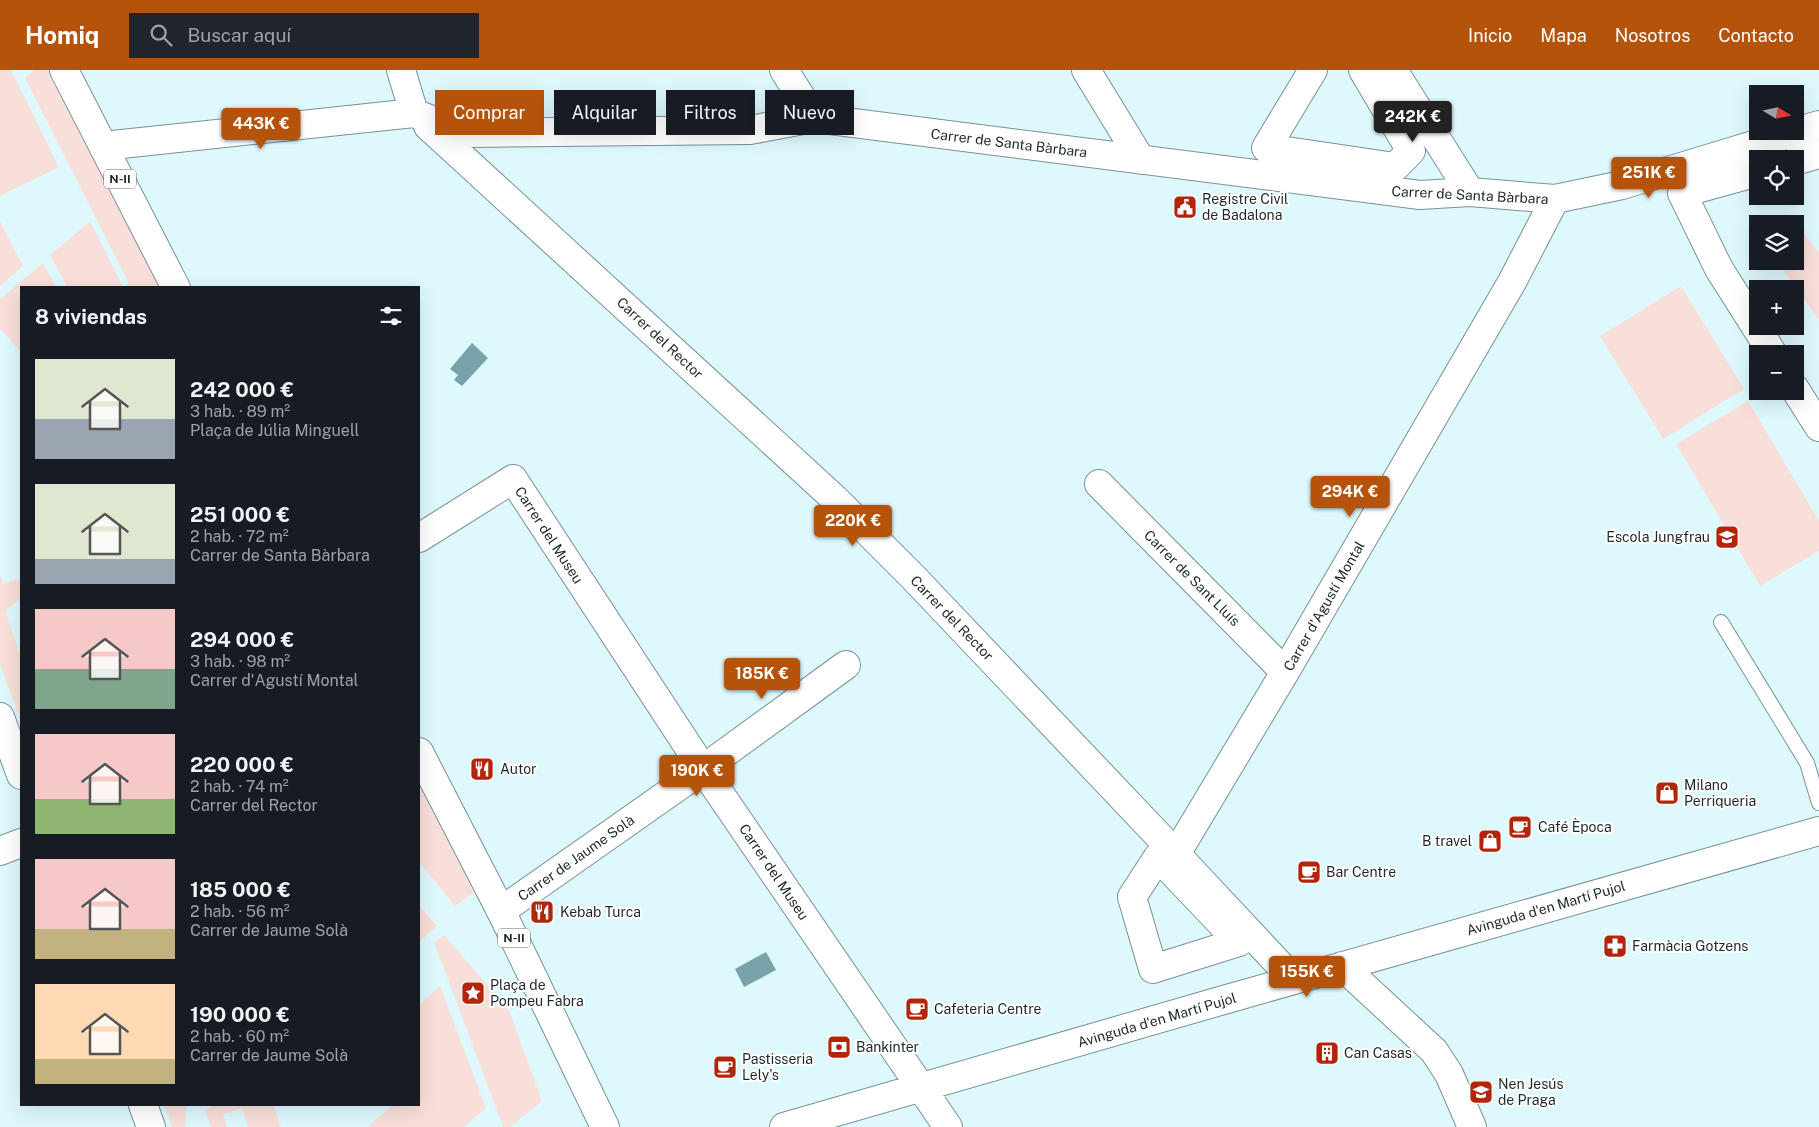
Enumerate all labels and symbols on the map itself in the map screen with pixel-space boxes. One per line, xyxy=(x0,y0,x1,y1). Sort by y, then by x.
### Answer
north arrow xyxy=(1749,85,1804,140)
pin: 242K € xyxy=(1372,100,1454,143)
pin: 443K € xyxy=(220,108,302,150)
street label: Carrer de Santa Bàrbara xyxy=(930,125,1088,161)
pin: 251K € xyxy=(1608,156,1690,199)
road number: N-II xyxy=(104,170,136,188)
street label: Carrer de Santa Bàrbara xyxy=(1391,183,1549,207)
place label: Registre Civil de Badalona xyxy=(1202,191,1288,223)
public building icon: Registre Civil de Badalona xyxy=(1172,194,1198,220)
street label: Carrer del Rector xyxy=(614,294,706,382)
pin: 294K € xyxy=(1309,476,1391,518)
street label: Carrer del Museu xyxy=(512,484,586,586)
pin: 220K € xyxy=(812,504,894,547)
school or university icon: Escola Jungfrau xyxy=(1714,524,1740,550)
street label: Carrer de Sant Lluís xyxy=(1141,527,1243,629)
place label: Escola Jungfrau xyxy=(1606,529,1710,545)
street label: Carrer d'Agustí Montal xyxy=(1280,538,1368,674)
street label: Carrer del Rector xyxy=(907,572,997,664)
pin: 185K € xyxy=(721,658,803,700)
pin: 190K € xyxy=(656,754,738,797)
restaurant icon: Autor xyxy=(469,756,495,782)
place label: Autor xyxy=(500,761,537,777)
place label: Milano Perriqueria xyxy=(1684,777,1756,809)
shop icon: Milano Perriqueria xyxy=(1654,780,1680,806)
street label: Carrer de Jaume Solà xyxy=(515,812,637,904)
cafe icon: Café Època xyxy=(1507,814,1533,840)
place label: Café Època xyxy=(1538,818,1612,835)
street label: Carrer del Museu xyxy=(736,821,812,923)
shop icon: B travel xyxy=(1477,828,1503,854)
place label: B travel xyxy=(1422,833,1472,849)
cafe icon: Bar Centre xyxy=(1296,859,1322,885)
place label: Bar Centre xyxy=(1326,864,1396,880)
street label: Avinguda d'en Martí Pujol xyxy=(1465,878,1627,938)
restaurant icon: Kebab Turca xyxy=(529,899,555,925)
place label: Kebab Turca xyxy=(560,904,641,920)
road number: N-II xyxy=(498,928,530,948)
pharmacy icon: Farmàcia Gotzens xyxy=(1602,933,1628,959)
place label: Farmàcia Gotzens xyxy=(1632,938,1748,954)
pin: 155K € xyxy=(1266,956,1348,998)
place label: Plaça de Pompeu Fabra xyxy=(490,977,584,1009)
place icon: Plaça de Pompeu Fabra xyxy=(460,980,486,1006)
street label: Avinguda d'en Martí Pujol xyxy=(1076,990,1238,1050)
cafe icon: Cafeteria Centre xyxy=(904,996,930,1022)
place label: Cafeteria Centre xyxy=(934,1001,1042,1017)
bank icon: Bankinter xyxy=(826,1034,852,1060)
place label: Bankinter xyxy=(856,1039,919,1055)
building icon: Can Casas xyxy=(1314,1040,1340,1066)
place label: Can Casas xyxy=(1344,1045,1412,1061)
place label: Pastisseria Lely's xyxy=(742,1051,813,1083)
cafe icon: Pastisseria Lely's xyxy=(712,1054,738,1080)
place label: Nen Jesús de Praga xyxy=(1498,1076,1564,1108)
school or university icon: Nen Jesús de Praga xyxy=(1468,1079,1494,1105)

